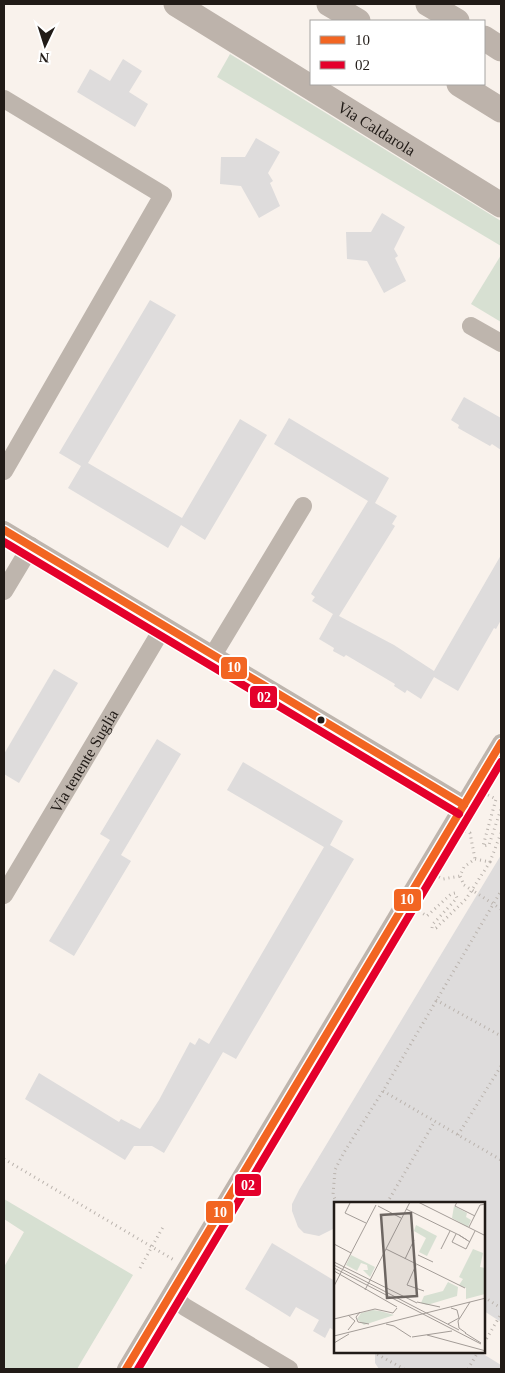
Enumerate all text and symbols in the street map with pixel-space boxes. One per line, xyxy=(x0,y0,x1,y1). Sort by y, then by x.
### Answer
north arrow xyxy=(20,20,70,70)
legend xyxy=(310,20,485,85)
text: 10 xyxy=(355,32,370,48)
text: N xyxy=(39,50,50,65)
text: 02 xyxy=(355,57,370,73)
street label: Via Caldarola xyxy=(334,98,419,159)
line badge: 10 xyxy=(220,656,248,680)
text: 10 xyxy=(227,660,241,675)
line badge: 02 xyxy=(249,685,278,709)
text: 02 xyxy=(257,690,271,705)
street label: Via tenente Suglia xyxy=(47,706,121,816)
unlabelled marker xyxy=(316,715,326,725)
line badge: 10 xyxy=(393,888,422,912)
text: 10 xyxy=(400,892,414,907)
line badge: 02 xyxy=(234,1173,262,1197)
text: 02 xyxy=(241,1178,255,1193)
line badge: 10 xyxy=(205,1200,234,1224)
inset map xyxy=(334,1202,485,1353)
text: 10 xyxy=(213,1205,227,1220)

